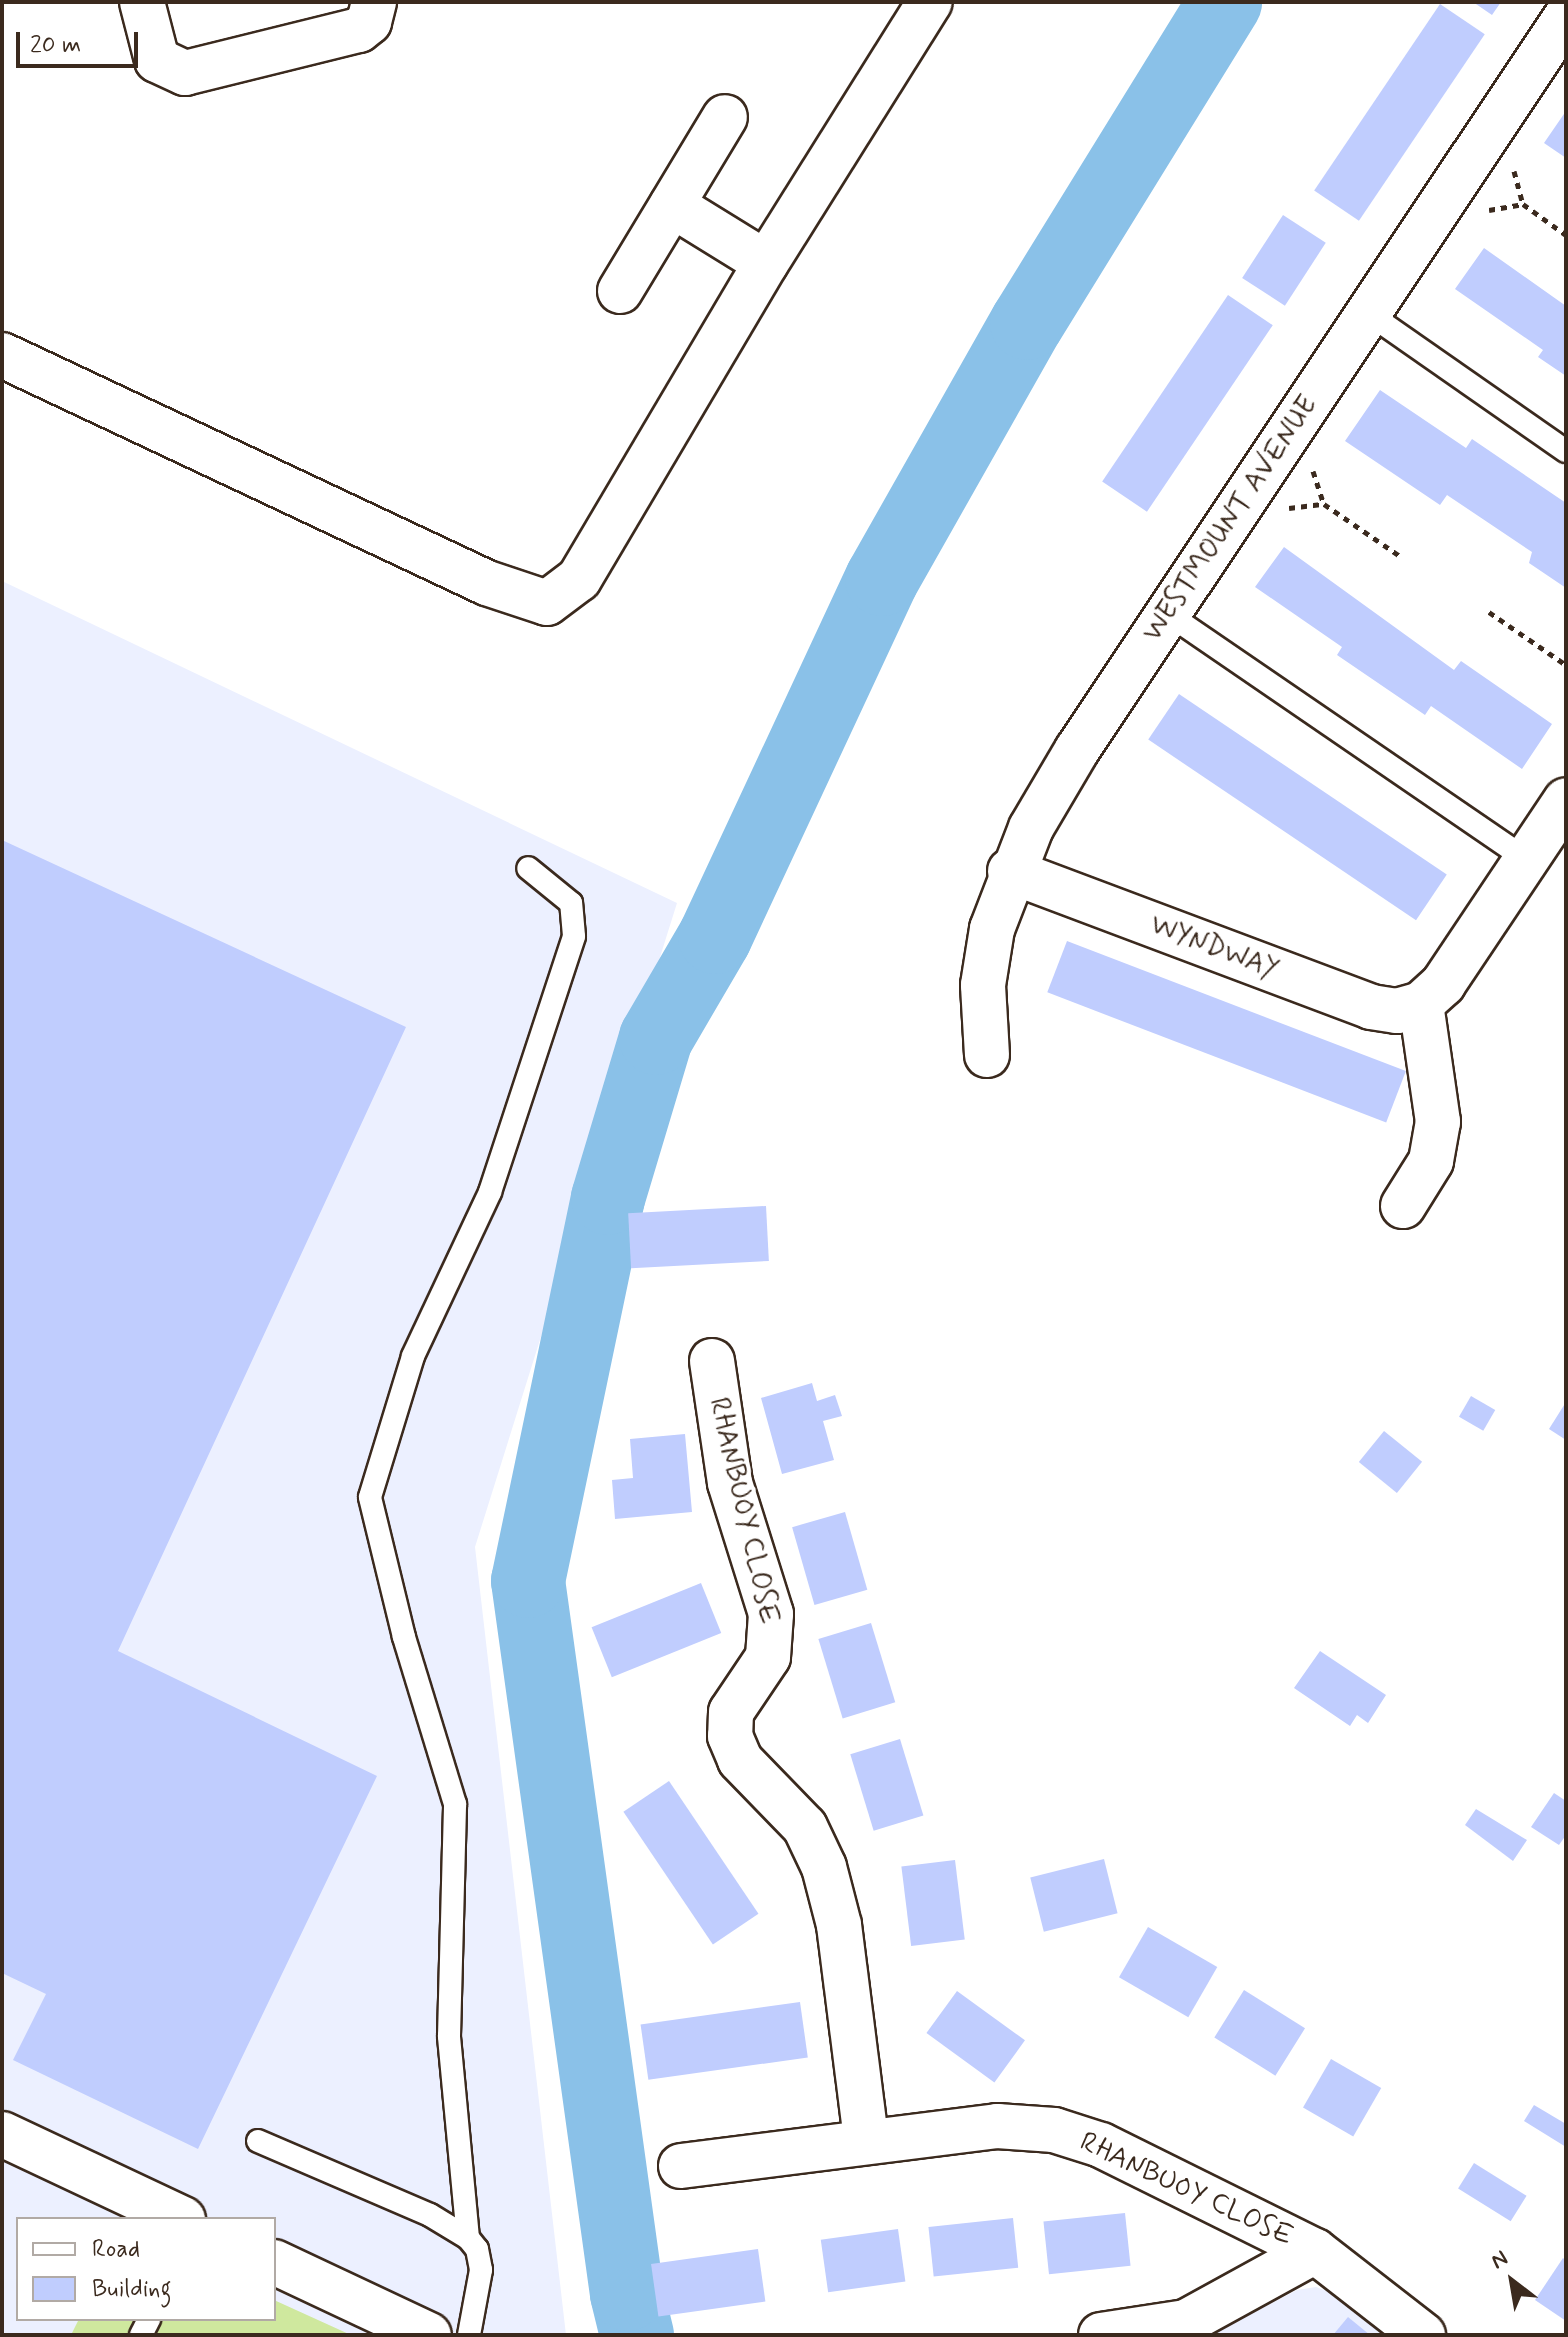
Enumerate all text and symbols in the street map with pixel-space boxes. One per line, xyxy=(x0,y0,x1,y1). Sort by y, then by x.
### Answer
scale bar xyxy=(20,16,142,66)
text: 20 m xyxy=(30,30,81,61)
street label: WESTMOUNT AVENUE xyxy=(1136,390,1326,648)
street label: WYNDWAY xyxy=(1145,908,1283,988)
street label: RHANBUOY CLOSE xyxy=(701,1394,785,1628)
street label: RHANBUOY CLOSE xyxy=(1074,2126,1298,2254)
legend xyxy=(16,2217,276,2321)
text: Road xyxy=(92,2234,140,2265)
north arrow xyxy=(1472,2241,1552,2321)
text: N xyxy=(1486,2245,1513,2276)
text: Building xyxy=(92,2274,172,2305)

